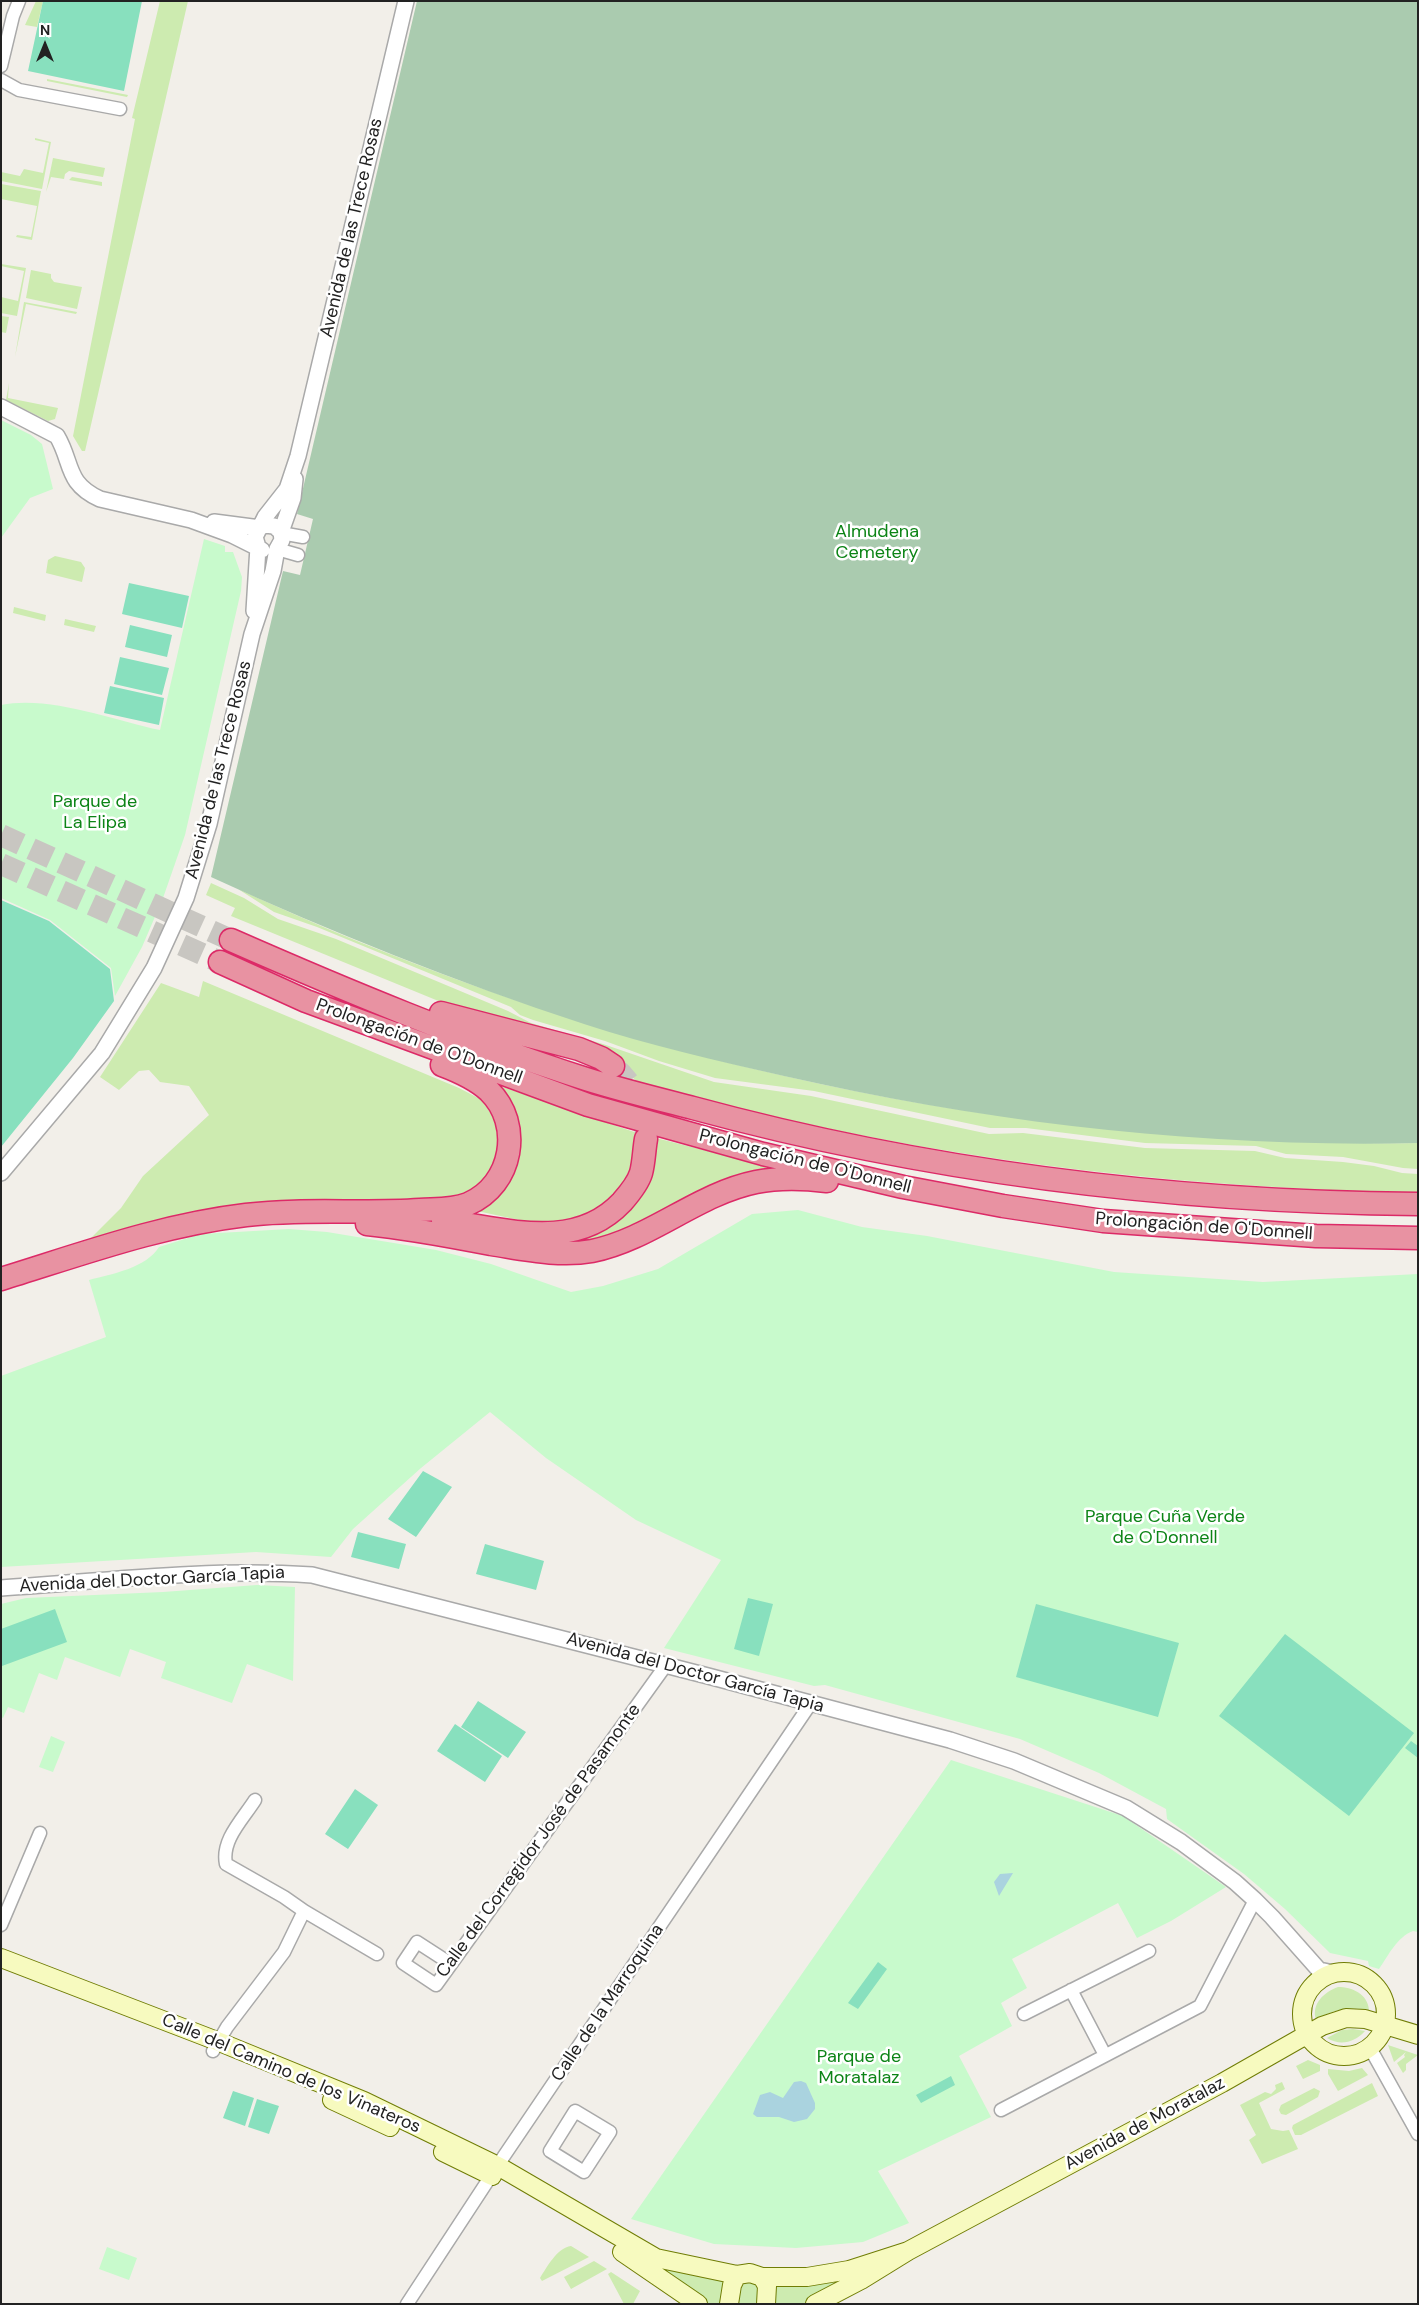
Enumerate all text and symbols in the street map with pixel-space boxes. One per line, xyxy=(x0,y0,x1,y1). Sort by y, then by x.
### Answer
north arrow xyxy=(20,20,70,70)
text: N xyxy=(40,21,50,39)
street label: Avenida de las Trece Rosas xyxy=(316,116,388,340)
park label: Almudena Cemetery xyxy=(835,521,919,564)
street label: Avenida de las Trece Rosas xyxy=(181,659,257,881)
park label: Parque de La Elipa xyxy=(53,791,137,834)
street label: Prolongación de O'Donnell xyxy=(313,995,525,1089)
street label: Prolongación de O'Donnell xyxy=(697,1125,913,1199)
street label: Prolongación de O'Donnell xyxy=(1095,1209,1313,1245)
park label: Parque Cuña Verde de O'Donnell xyxy=(1085,1506,1245,1548)
street label: Avenida del Doctor García Tapia xyxy=(19,1562,285,1598)
street label: Avenida del Doctor García Tapia xyxy=(564,1628,826,1718)
street label: Calle del Corregidor José de Pasamonte xyxy=(432,1700,646,1982)
street label: Calle de la Marroquina xyxy=(547,1920,669,2086)
street label: Calle del Camino de los Vinateros xyxy=(158,2010,424,2138)
park label: Parque de Moratalaz xyxy=(817,2046,901,2088)
street label: Avenida de Moratalaz xyxy=(1061,2073,1229,2175)

